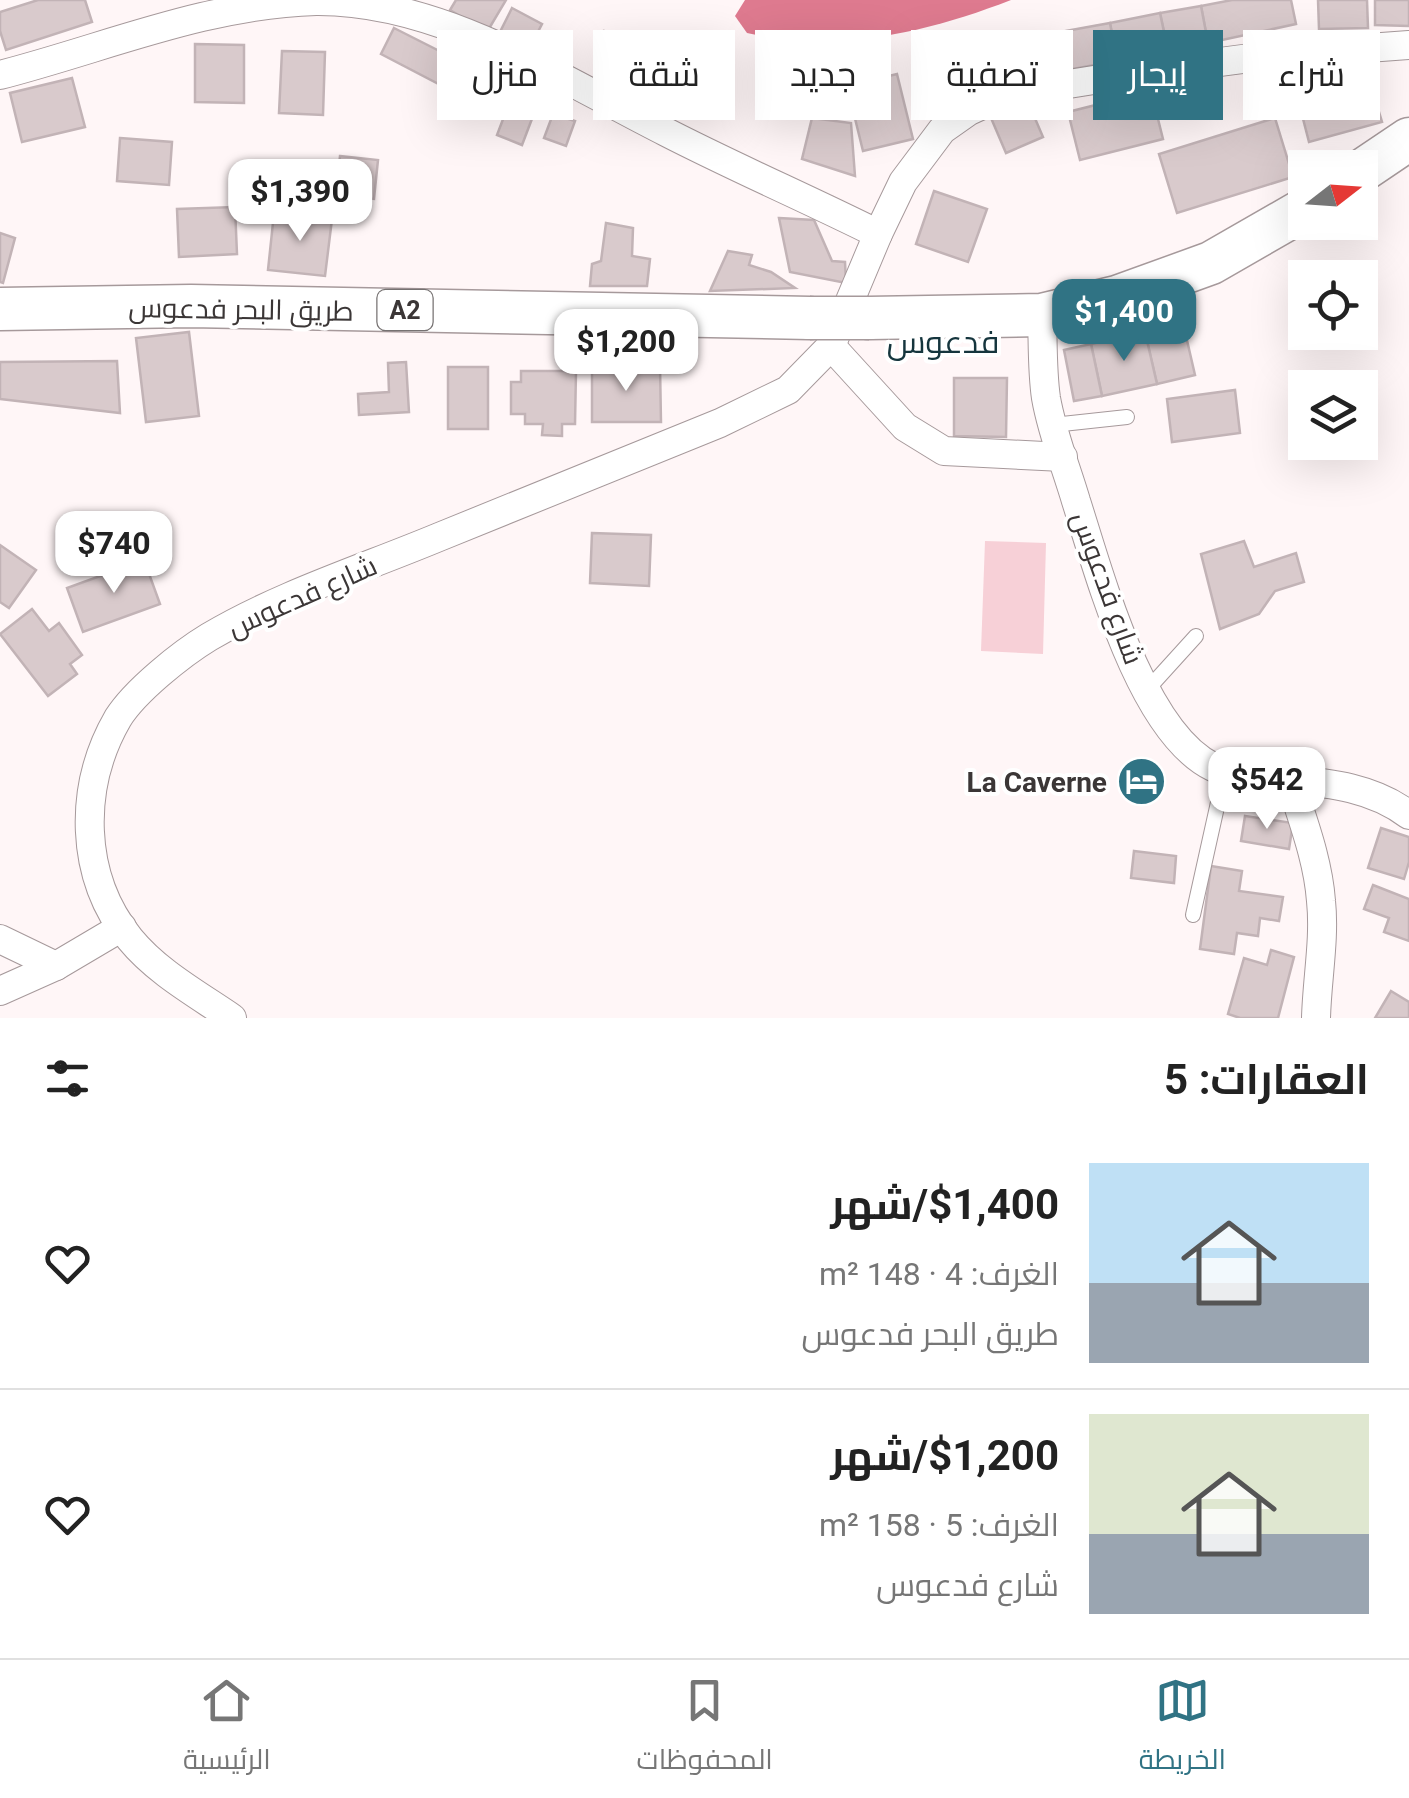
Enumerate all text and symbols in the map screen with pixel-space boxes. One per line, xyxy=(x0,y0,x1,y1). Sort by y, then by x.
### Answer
chip: منزل xyxy=(437,30,573,120)
chip: شقة xyxy=(593,30,735,120)
chip: جديد xyxy=(755,30,891,120)
chip: تصفية xyxy=(911,30,1073,120)
chip: إيجار xyxy=(1093,30,1223,120)
chip: شراء xyxy=(1243,30,1380,120)
north arrow xyxy=(1288,150,1378,240)
map controls xyxy=(1288,150,1378,460)
pin: $1,390 xyxy=(219,159,381,244)
text: $1,390 xyxy=(250,172,350,210)
button: locate xyxy=(1288,260,1378,350)
pin: $1,400 xyxy=(1043,279,1205,364)
road number: A2 xyxy=(378,290,432,330)
street label: طريق البحر فدعوس xyxy=(128,291,354,328)
text: $1,400 xyxy=(1074,292,1174,330)
pin: $1,200 xyxy=(545,309,707,394)
text: $1,200 xyxy=(576,322,676,360)
district label: فدعوس xyxy=(887,323,999,361)
button: layers xyxy=(1288,370,1378,460)
street label: شارع فدعوس xyxy=(1063,507,1150,670)
pin: $740 xyxy=(55,511,173,596)
text: $740 xyxy=(77,524,151,562)
street label: شارع فدعوس xyxy=(222,549,383,646)
pin: $542 xyxy=(1208,747,1326,832)
hotel icon: La Caverne xyxy=(1116,756,1168,808)
text: $542 xyxy=(1230,760,1304,798)
place label: La Caverne xyxy=(967,766,1107,799)
icon: filters xyxy=(40,1051,95,1106)
text: العقارات: 5 xyxy=(1164,1055,1369,1104)
text: $1,400/شهر xyxy=(830,1180,1059,1229)
icon: home xyxy=(1169,1203,1289,1323)
icon: heart xyxy=(40,1236,95,1291)
text: الغرف: 4 · 148 m² xyxy=(819,1255,1059,1293)
text: طريق البحر فدعوس xyxy=(802,1315,1059,1353)
text: $1,200/شهر xyxy=(830,1431,1059,1480)
icon: home xyxy=(1169,1454,1289,1574)
icon: heart xyxy=(40,1487,95,1542)
text: الغرف: 5 · 158 m² xyxy=(819,1506,1059,1544)
text: شارع فدعوس xyxy=(876,1566,1059,1604)
tab: الرئيسية xyxy=(183,1673,271,1785)
tab: المحفوظات xyxy=(637,1673,773,1785)
tab: الخريطة xyxy=(1139,1673,1226,1785)

